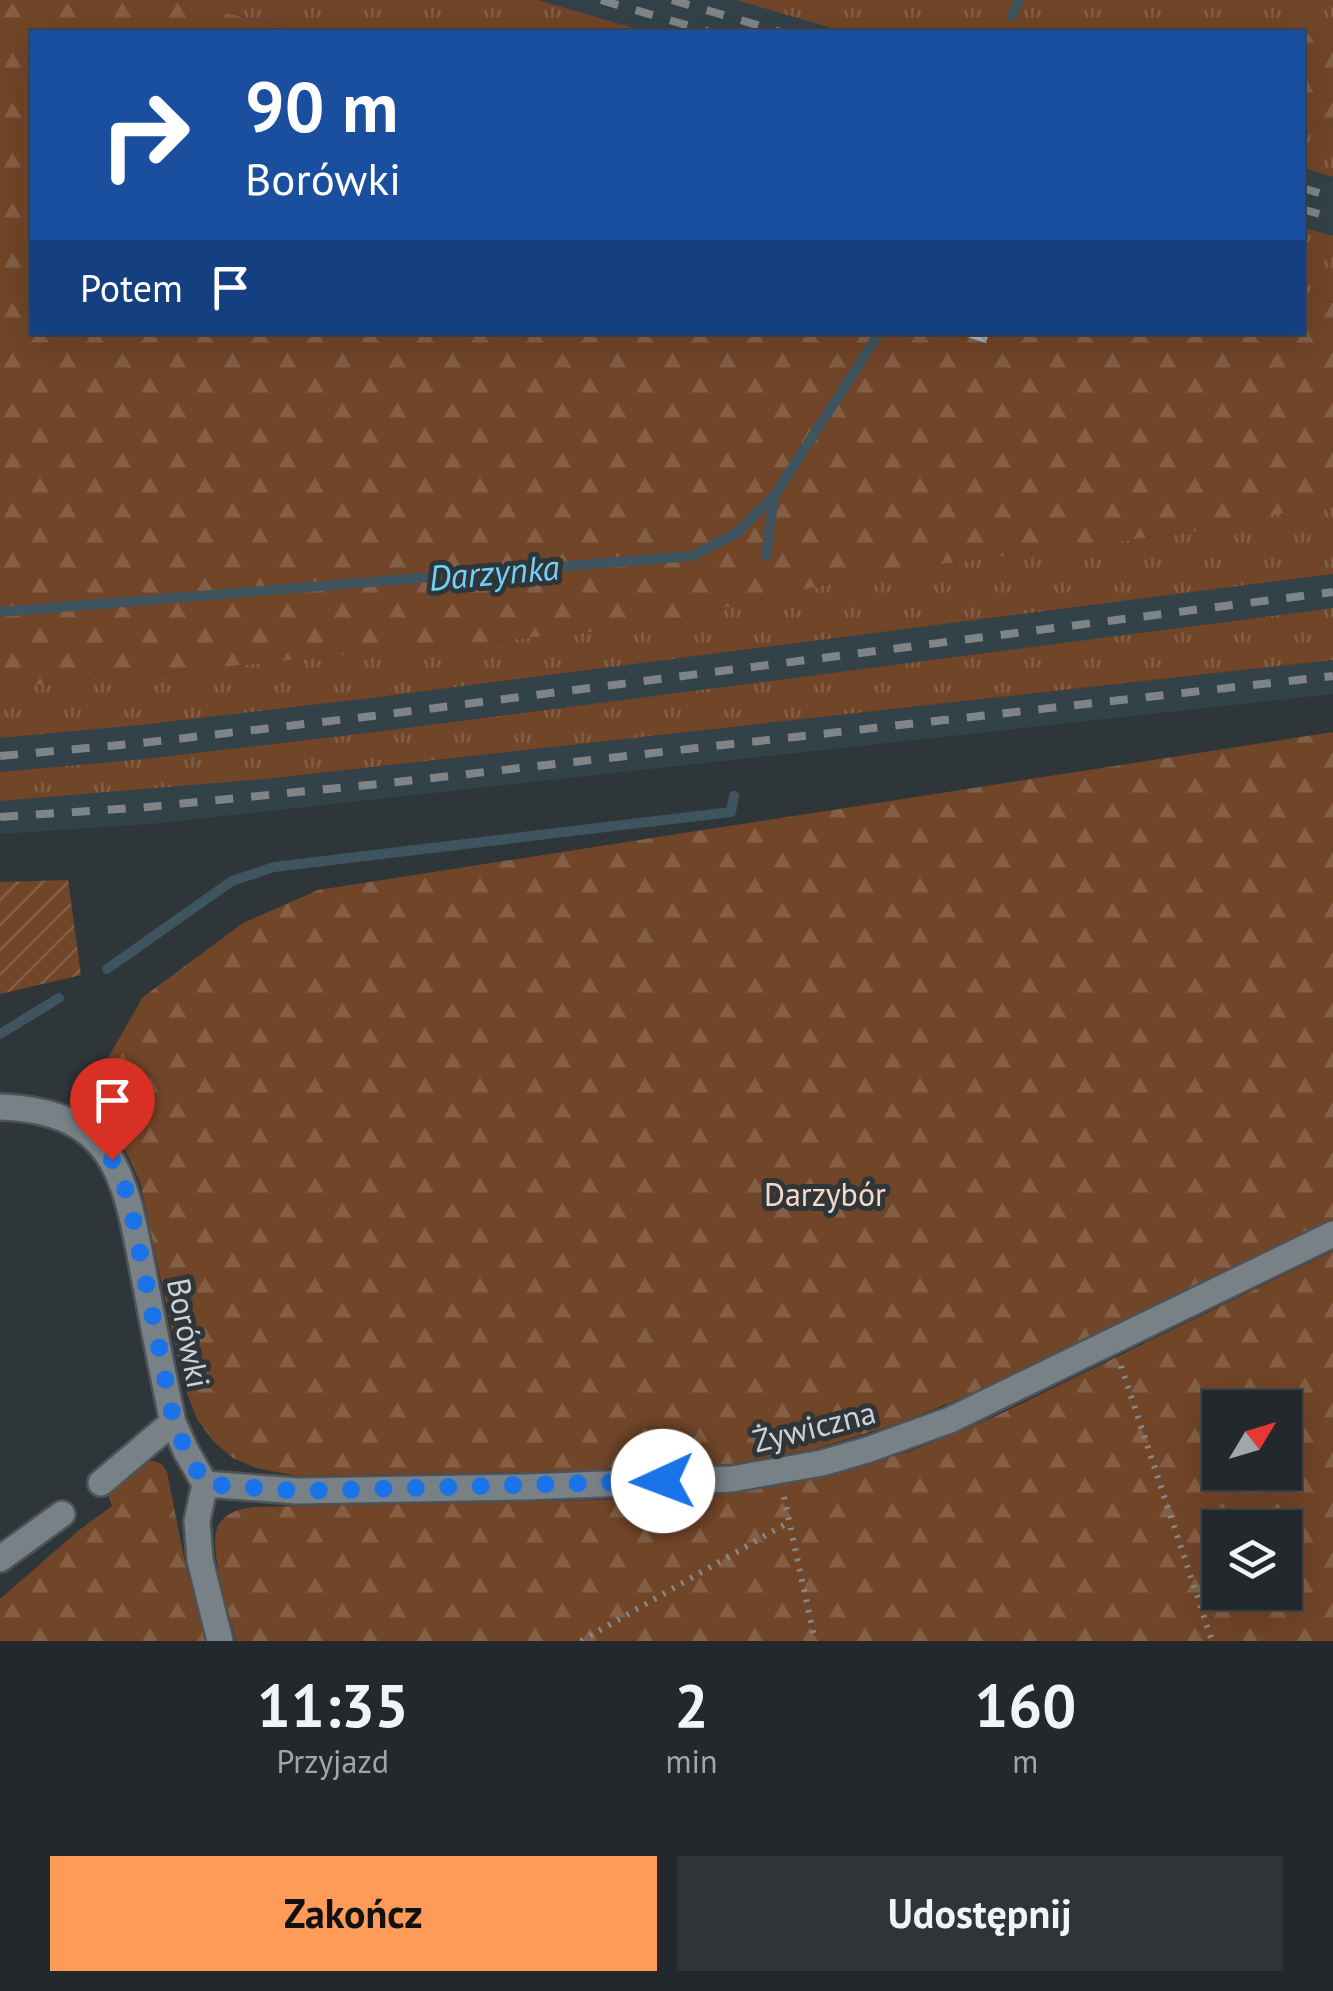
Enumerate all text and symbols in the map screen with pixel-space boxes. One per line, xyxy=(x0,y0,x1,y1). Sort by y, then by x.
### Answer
text: 90 m xyxy=(245,61,398,151)
icon: right xyxy=(80,70,210,200)
text: Borówki xyxy=(245,149,401,207)
icon: arrive xyxy=(203,260,258,315)
text: Potem xyxy=(80,263,183,312)
water label: Darzynka xyxy=(427,543,561,601)
pin xyxy=(70,1058,155,1161)
icon: arrive xyxy=(85,1073,140,1128)
park label: Darzybór xyxy=(764,1173,886,1215)
street label: Borówki xyxy=(158,1275,220,1391)
street label: Żywiczna xyxy=(748,1390,880,1462)
north arrow xyxy=(1202,1390,1302,1490)
map controls xyxy=(1202,1390,1302,1610)
position arrow xyxy=(611,1429,715,1533)
button: layers xyxy=(1202,1510,1302,1610)
text: 11:35 xyxy=(257,1666,409,1744)
text: 2 xyxy=(675,1666,709,1744)
text: 160 xyxy=(974,1666,1076,1744)
text: Przyjazd xyxy=(277,1740,389,1782)
text: min xyxy=(666,1740,718,1782)
text: m xyxy=(1012,1740,1038,1782)
button: Zakończ xyxy=(50,1856,657,1971)
button: Udostępnij xyxy=(677,1856,1283,1971)

